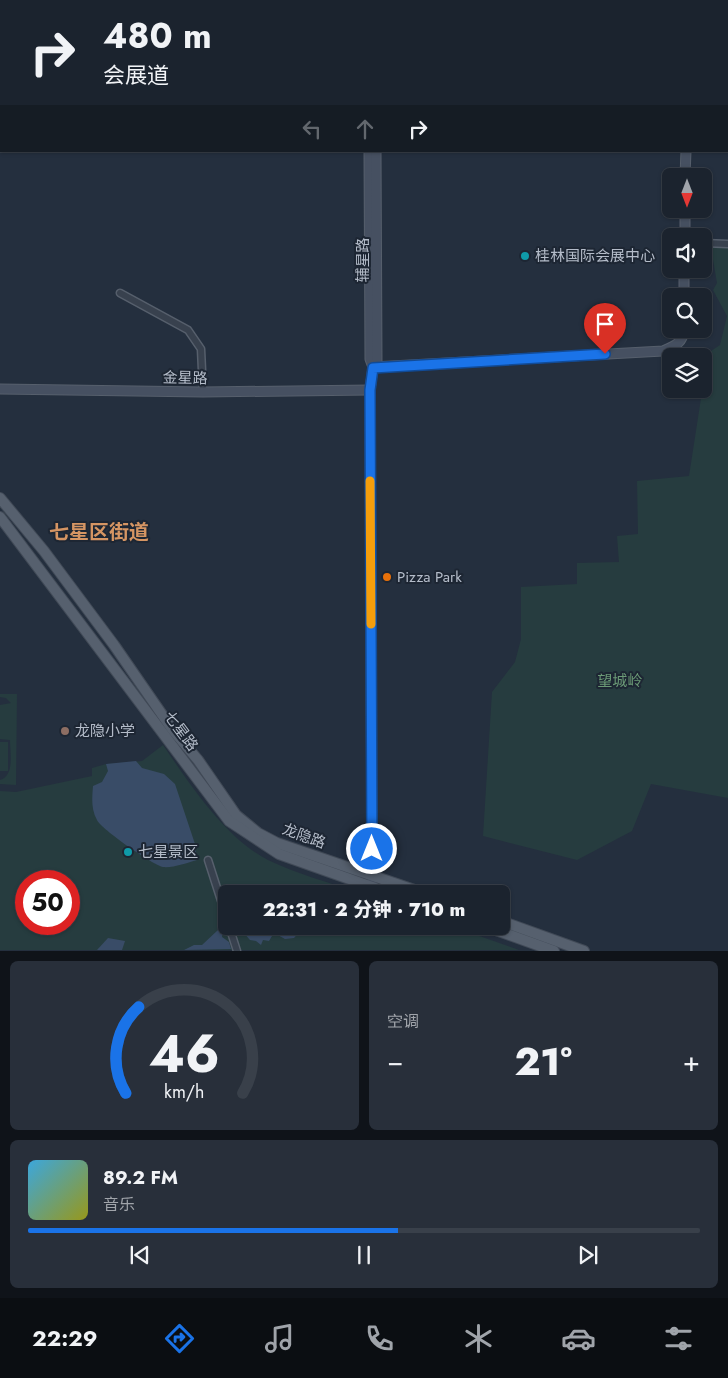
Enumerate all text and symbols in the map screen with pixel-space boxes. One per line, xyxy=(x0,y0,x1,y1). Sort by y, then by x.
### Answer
text: 480 m xyxy=(103,11,212,61)
icon: right xyxy=(20,20,85,85)
text: 会展道 xyxy=(103,59,169,91)
icon: left xyxy=(298,115,326,143)
icon: ahead xyxy=(351,115,379,143)
icon: right xyxy=(404,115,432,143)
north arrow xyxy=(662,168,712,218)
map controls xyxy=(662,168,712,398)
button: sound xyxy=(662,228,712,278)
street label: 辅星路 xyxy=(352,237,374,283)
place label: 桂林国际会展中心 xyxy=(535,245,655,267)
marker: 桂林国际会展中心 xyxy=(519,250,531,262)
button: search xyxy=(662,288,712,338)
pin xyxy=(584,303,626,354)
icon: arrive xyxy=(591,310,619,338)
button: layers xyxy=(662,348,712,398)
street label: 金星路 xyxy=(162,367,208,389)
district label: 七星区街道 xyxy=(49,518,149,547)
place label: Pizza Park xyxy=(397,566,462,588)
marker: Pizza Park xyxy=(381,571,393,583)
park label: 望城岭 xyxy=(597,670,643,692)
street label: 七星路 xyxy=(159,706,203,756)
place label: 龙隐小学 xyxy=(75,720,135,742)
marker: 龙隐小学 xyxy=(59,725,71,737)
street label: 龙隐路 xyxy=(279,818,329,854)
position arrow xyxy=(345,822,397,874)
place label: 七星景区 xyxy=(138,841,198,863)
marker: 七星景区 xyxy=(122,846,134,858)
speed limit sign: 50 xyxy=(15,870,80,935)
text: 22:31 · 2 分钟 · 710 m xyxy=(263,896,465,923)
text: 空调 xyxy=(387,1010,419,1033)
text: 46 xyxy=(149,1016,220,1092)
text: 21° xyxy=(514,1034,572,1089)
text: − xyxy=(387,1041,404,1082)
text: + xyxy=(683,1041,700,1082)
text: km/h xyxy=(164,1079,205,1105)
text: 89.2 FM xyxy=(103,1164,178,1191)
text: 音乐 xyxy=(103,1193,135,1216)
icon: previous xyxy=(126,1241,154,1269)
icon: pause xyxy=(350,1241,378,1269)
icon: next xyxy=(574,1241,602,1269)
icon: directions xyxy=(162,1321,197,1356)
icon: music xyxy=(262,1321,297,1356)
icon: phone xyxy=(362,1321,397,1356)
icon: climate xyxy=(461,1321,496,1356)
icon: car xyxy=(561,1321,596,1356)
icon: filters xyxy=(661,1321,696,1356)
text: 22:29 xyxy=(32,1322,97,1354)

